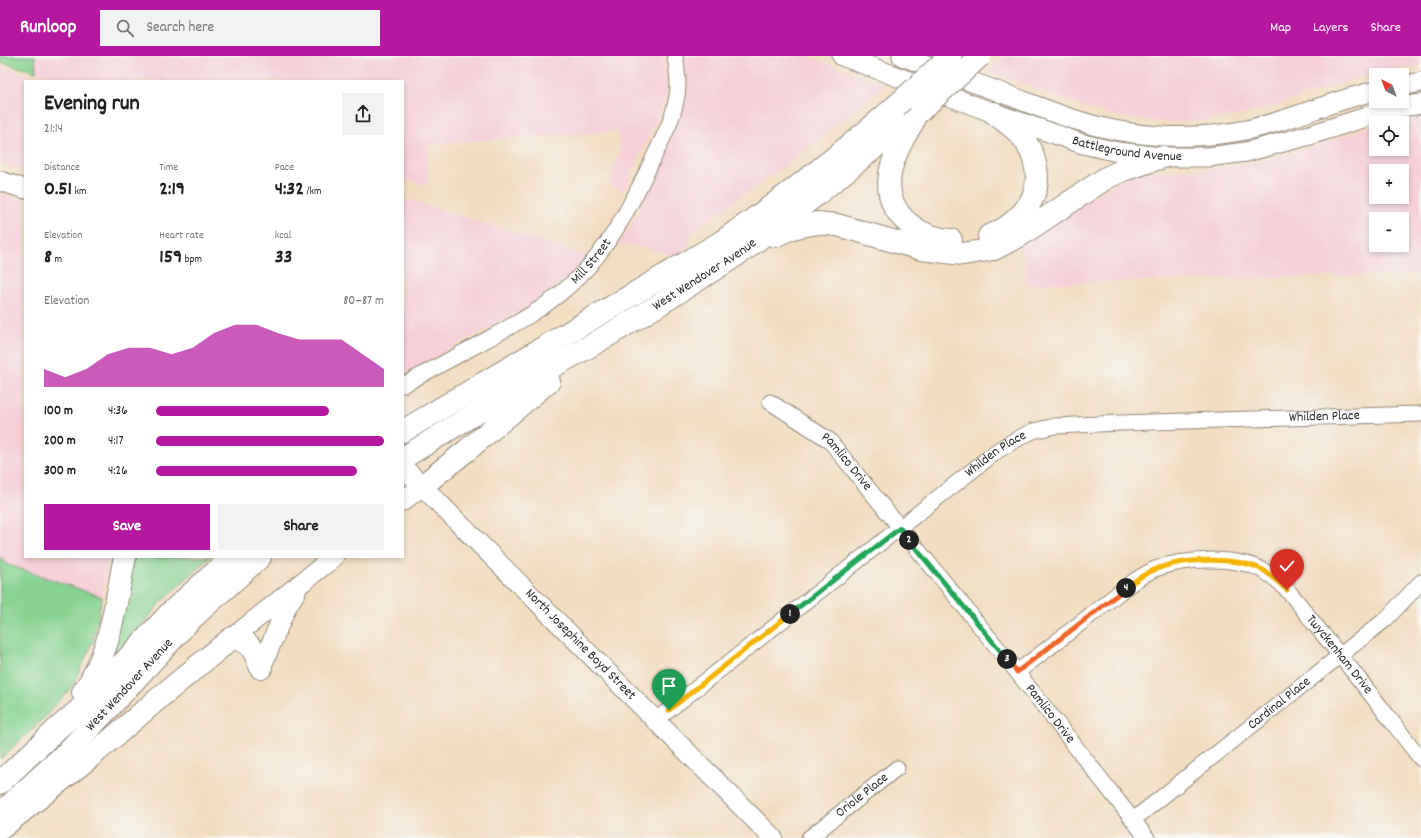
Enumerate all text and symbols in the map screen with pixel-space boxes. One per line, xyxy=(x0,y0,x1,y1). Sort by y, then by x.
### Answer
search box xyxy=(100,10,380,46)
text: Runloop xyxy=(20,15,76,42)
icon: search xyxy=(114,17,136,39)
text: Search here xyxy=(146,17,214,39)
text: Map xyxy=(1270,18,1291,38)
text: Layers xyxy=(1313,18,1348,38)
text: Share xyxy=(1370,18,1401,38)
north arrow xyxy=(1369,68,1409,108)
map controls xyxy=(1369,68,1409,252)
text: Evening run xyxy=(44,89,140,120)
button: share xyxy=(342,93,384,135)
button: locate xyxy=(1369,116,1409,156)
text: 21:14 xyxy=(44,120,63,139)
street label: Battleground Avenue xyxy=(1069,131,1182,167)
text: Distance xyxy=(44,160,80,176)
text: Time xyxy=(159,160,178,176)
text: Pace xyxy=(275,160,294,176)
button: + xyxy=(1369,164,1409,204)
text: 0.51 xyxy=(44,176,72,204)
text: 2:19 xyxy=(159,176,185,204)
text: 4:32 xyxy=(275,176,304,204)
text: km xyxy=(72,184,86,200)
text: /km xyxy=(304,184,322,200)
button: − xyxy=(1369,212,1409,252)
text: Elevation xyxy=(44,228,82,244)
text: Heart rate xyxy=(159,228,204,244)
text: kcal xyxy=(275,228,291,244)
street label: West Wendover Avenue xyxy=(649,234,761,316)
street label: Mill Street xyxy=(567,235,617,289)
text: 8 xyxy=(44,244,52,272)
text: 159 xyxy=(159,244,182,272)
text: 33 xyxy=(275,244,292,272)
text: m xyxy=(52,252,62,268)
text: bpm xyxy=(182,252,202,268)
text: Elevation xyxy=(44,292,89,311)
text: 80–87 m xyxy=(343,292,384,311)
text: 100 m xyxy=(44,402,73,421)
text: 4:36 xyxy=(108,402,128,421)
street label: Whilden Place xyxy=(1289,406,1360,428)
street label: Whilden Place xyxy=(961,426,1030,483)
street label: Pamlico Drive xyxy=(817,428,877,495)
text: 200 m xyxy=(44,432,76,451)
text: 4:17 xyxy=(108,432,123,451)
text: 300 m xyxy=(44,462,76,481)
text: 4:26 xyxy=(108,462,128,481)
button: Save xyxy=(44,504,210,550)
button: Share xyxy=(218,504,384,550)
pin: 2 xyxy=(899,530,919,550)
text: 2 xyxy=(907,532,911,548)
pin xyxy=(1270,549,1304,590)
icon: check xyxy=(1276,555,1298,577)
pin: 4 xyxy=(1116,578,1136,598)
text: 4 xyxy=(1124,580,1128,596)
street label: North Josephine Boyd Street xyxy=(520,584,640,705)
pin: 1 xyxy=(780,604,800,624)
text: 1 xyxy=(789,606,791,622)
street label: Twyckenham Drive xyxy=(1301,611,1377,699)
street label: West Wendover Avenue xyxy=(81,634,178,736)
pin: 3 xyxy=(997,649,1017,669)
text: 3 xyxy=(1005,651,1009,667)
pin xyxy=(652,669,686,710)
street label: Cardinal Place xyxy=(1244,672,1315,735)
icon: arrive xyxy=(658,675,680,697)
street label: Pamlico Drive xyxy=(1020,680,1079,748)
street label: Oriole Place xyxy=(831,768,893,823)

